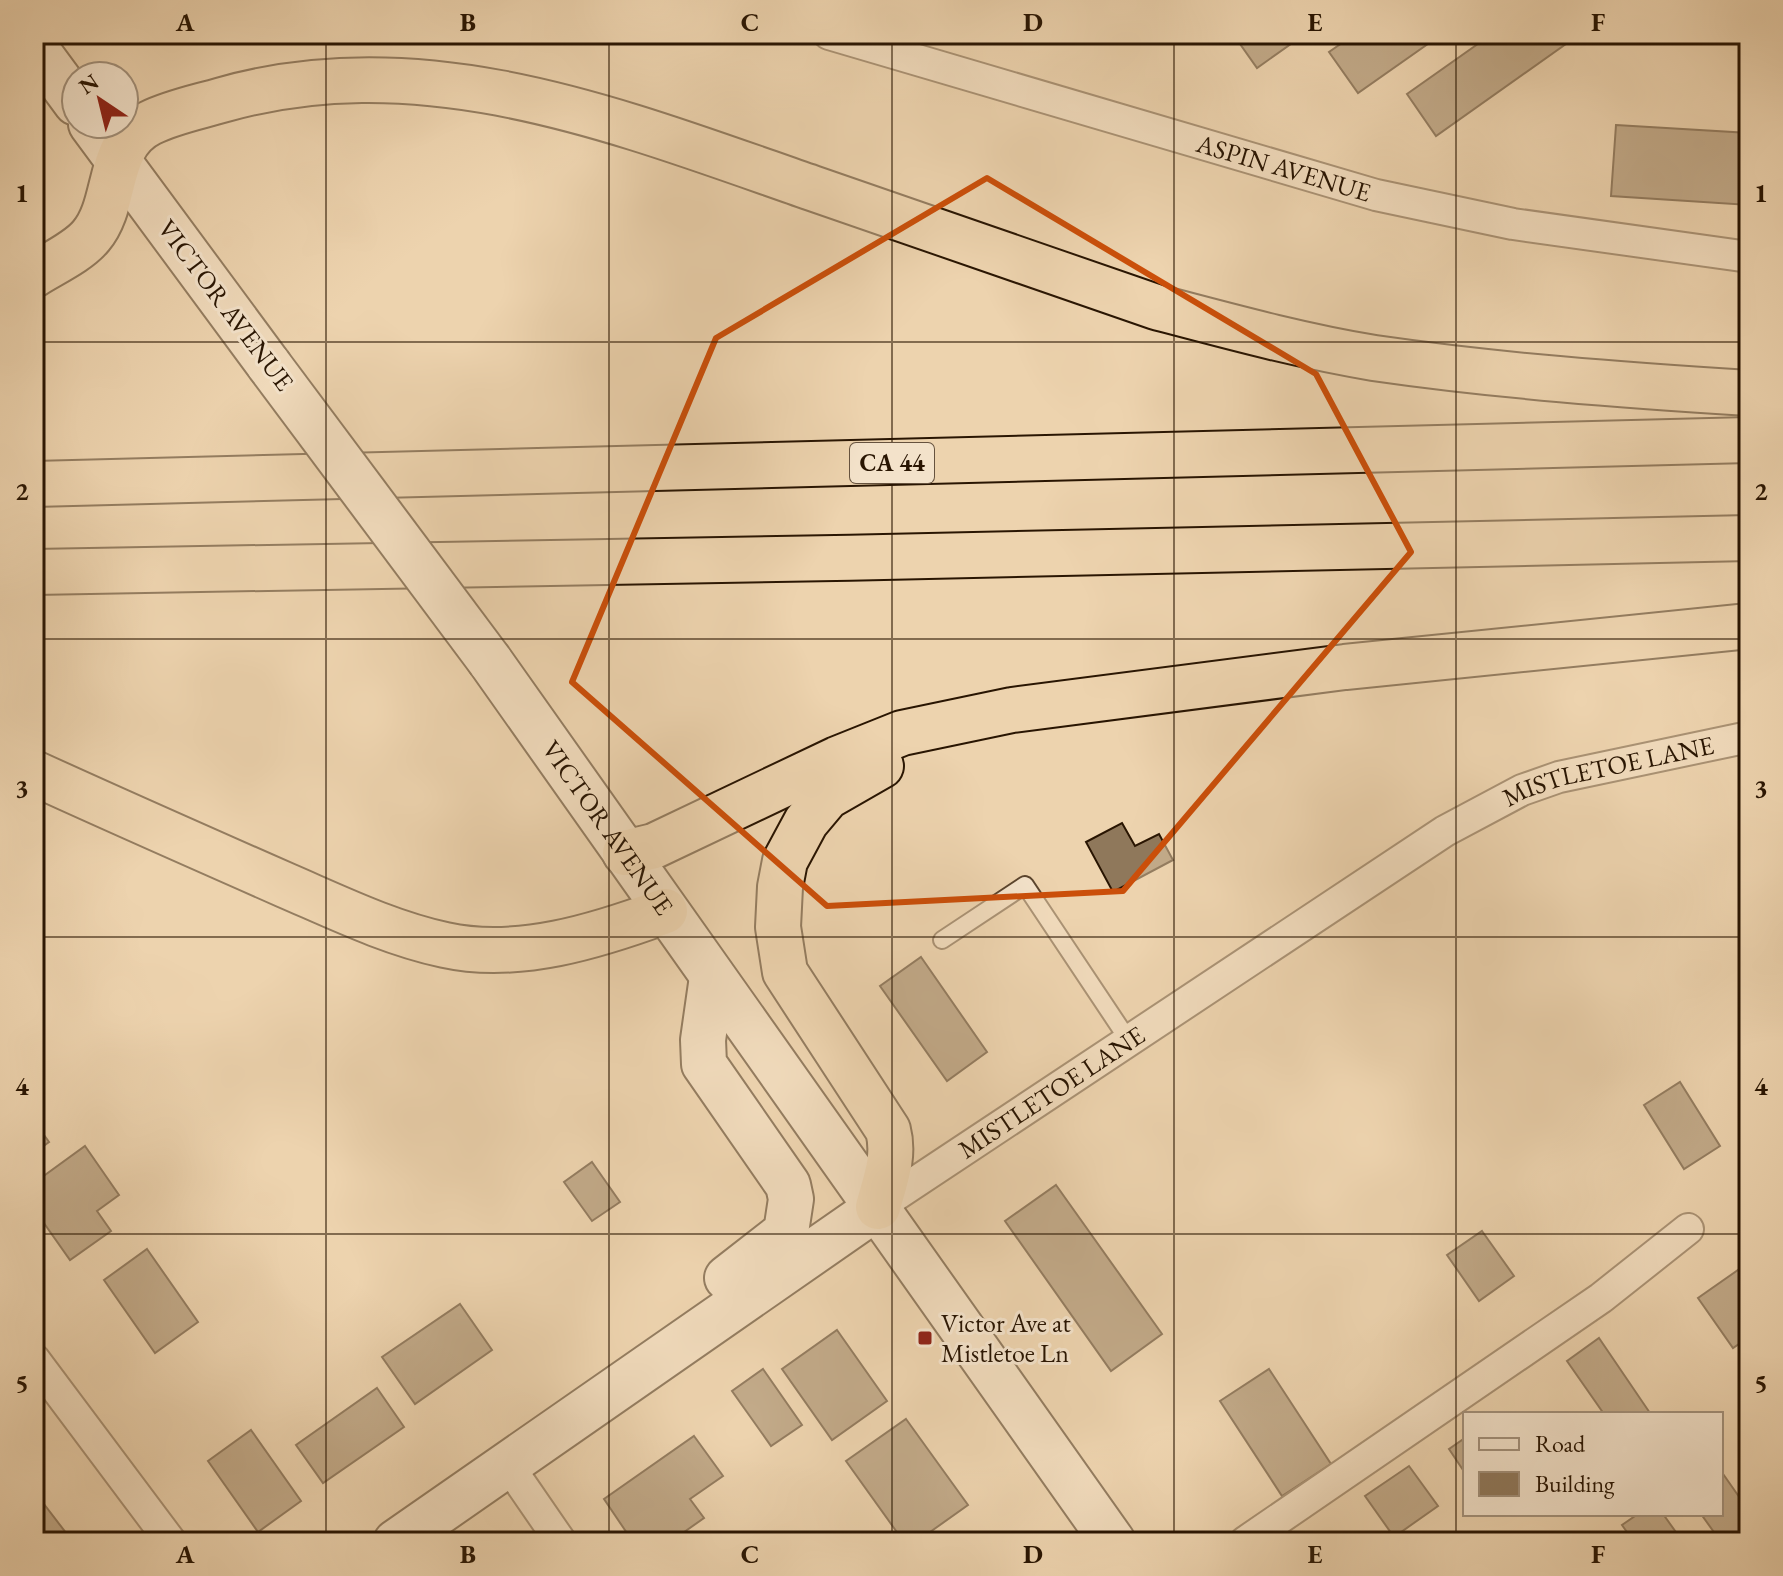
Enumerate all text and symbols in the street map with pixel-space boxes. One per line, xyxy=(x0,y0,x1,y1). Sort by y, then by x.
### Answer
text: A xyxy=(175,5,195,39)
text: B xyxy=(460,5,476,39)
text: C xyxy=(741,5,759,39)
text: D xyxy=(1023,5,1043,39)
text: E xyxy=(1308,5,1323,39)
text: F xyxy=(1591,5,1605,39)
north arrow xyxy=(60,60,140,140)
text: N xyxy=(73,67,105,101)
street label: ASPIN AVENUE xyxy=(1192,126,1375,210)
text: 1 xyxy=(15,176,29,210)
text: 1 xyxy=(1754,176,1768,210)
street label: VICTOR AVENUE xyxy=(150,212,302,398)
road number: CA 44 xyxy=(850,443,934,483)
text: 2 xyxy=(15,474,29,508)
text: 2 xyxy=(1754,474,1768,508)
street label: MISTLETOE LANE xyxy=(1496,728,1717,814)
street label: VICTOR AVENUE xyxy=(534,734,681,922)
text: 3 xyxy=(15,771,29,805)
text: 3 xyxy=(1754,771,1768,805)
street label: MISTLETOE LANE xyxy=(952,1018,1151,1166)
text: 4 xyxy=(15,1069,29,1103)
text: 4 xyxy=(1754,1069,1768,1103)
place label: Victor Ave at Mistletoe Ln xyxy=(941,1306,1071,1370)
marker: Victor Ave at Mistletoe Ln xyxy=(916,1329,934,1347)
text: 5 xyxy=(15,1366,29,1400)
text: 5 xyxy=(1754,1366,1768,1400)
legend xyxy=(1463,1412,1723,1516)
text: Road xyxy=(1535,1428,1586,1459)
text: Building xyxy=(1535,1468,1615,1499)
text: A xyxy=(175,1537,195,1571)
text: B xyxy=(460,1537,476,1571)
text: C xyxy=(741,1537,759,1571)
text: D xyxy=(1023,1537,1043,1571)
text: E xyxy=(1308,1537,1323,1571)
text: F xyxy=(1591,1537,1605,1571)

